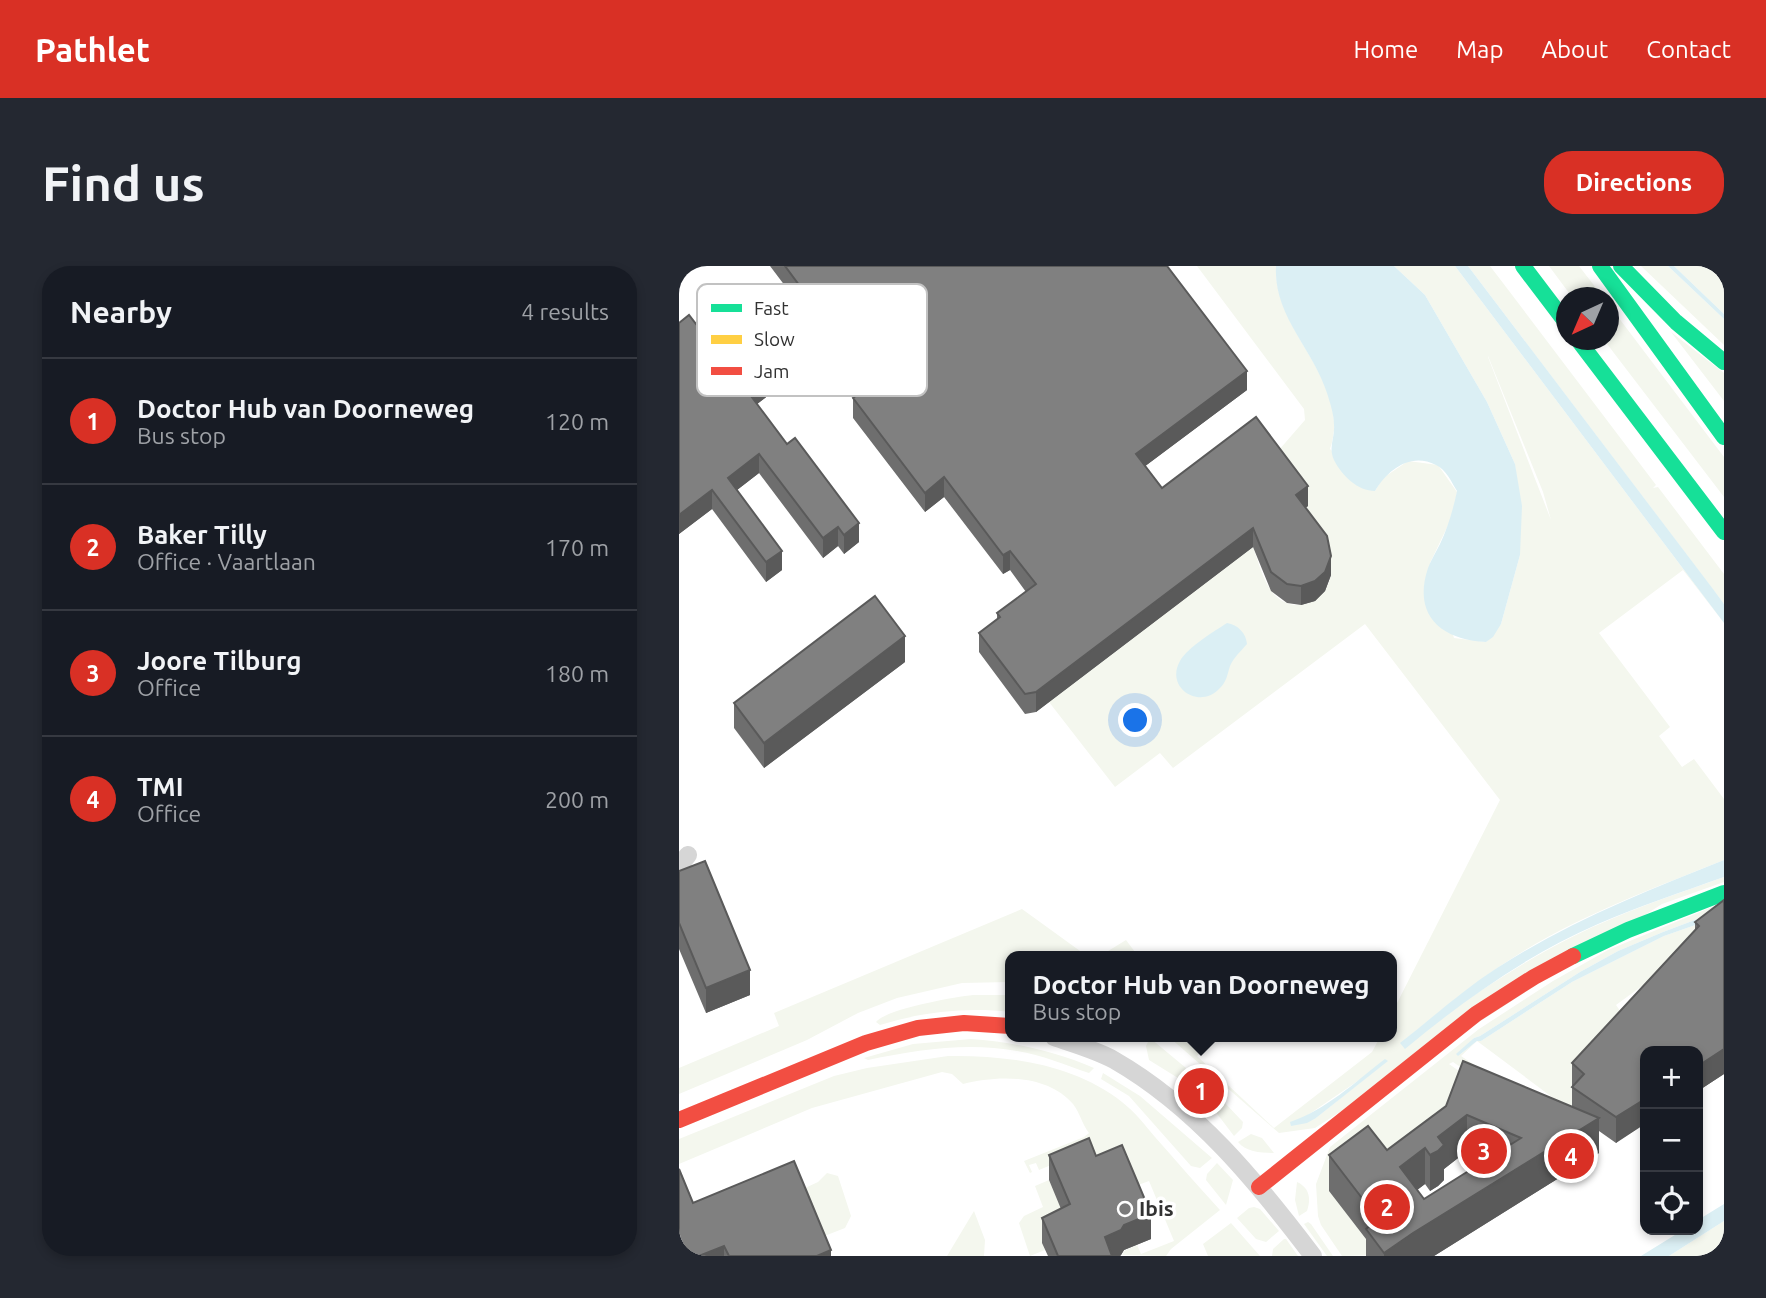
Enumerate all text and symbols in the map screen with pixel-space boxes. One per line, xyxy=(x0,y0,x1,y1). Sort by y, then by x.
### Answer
text: Pathlet xyxy=(35,31,150,68)
text: Home xyxy=(1353,36,1418,63)
text: Map xyxy=(1456,36,1503,63)
text: About xyxy=(1541,36,1608,63)
text: Contact xyxy=(1646,36,1731,63)
button: Directions xyxy=(1544,151,1724,214)
text: Find us xyxy=(42,155,205,210)
legend xyxy=(697,284,927,396)
north arrow xyxy=(1556,287,1619,350)
text: Nearby xyxy=(70,295,172,329)
text: Fast xyxy=(754,297,789,319)
text: 4 results xyxy=(521,299,609,324)
text: Slow xyxy=(754,328,795,350)
text: Jam xyxy=(754,360,790,382)
text: Doctor Hub van Doorneweg xyxy=(137,394,474,423)
text: 1 xyxy=(87,409,99,434)
text: 120 m xyxy=(545,409,609,434)
text: Bus stop xyxy=(137,423,226,448)
text: Baker Tilly xyxy=(137,520,267,549)
text: 2 xyxy=(87,535,99,560)
text: 170 m xyxy=(545,535,609,560)
text: Office · Vaartlaan xyxy=(137,549,316,574)
text: Joore Tilburg xyxy=(137,646,301,675)
text: 3 xyxy=(87,661,99,686)
text: 180 m xyxy=(545,661,609,686)
text: Office xyxy=(137,675,201,700)
your location xyxy=(1118,703,1152,737)
text: TMI xyxy=(137,772,184,801)
text: 4 xyxy=(87,787,99,812)
text: 200 m xyxy=(545,787,609,812)
text: Office xyxy=(137,801,201,826)
popup xyxy=(1005,951,1397,1042)
text: Doctor Hub van Doorneweg xyxy=(1032,970,1370,999)
text: Bus stop xyxy=(1032,999,1121,1024)
map controls xyxy=(1640,1046,1703,1235)
button: + xyxy=(1640,1046,1703,1109)
pin: 1 xyxy=(1178,1065,1224,1117)
button: − xyxy=(1640,1109,1703,1172)
pin: 3 xyxy=(1461,1125,1507,1177)
pin: 4 xyxy=(1548,1130,1594,1182)
button: locate xyxy=(1640,1172,1703,1235)
pin: 2 xyxy=(1364,1181,1410,1233)
place label: Ibis xyxy=(1139,1196,1174,1220)
marker: Ibis xyxy=(1117,1201,1133,1217)

